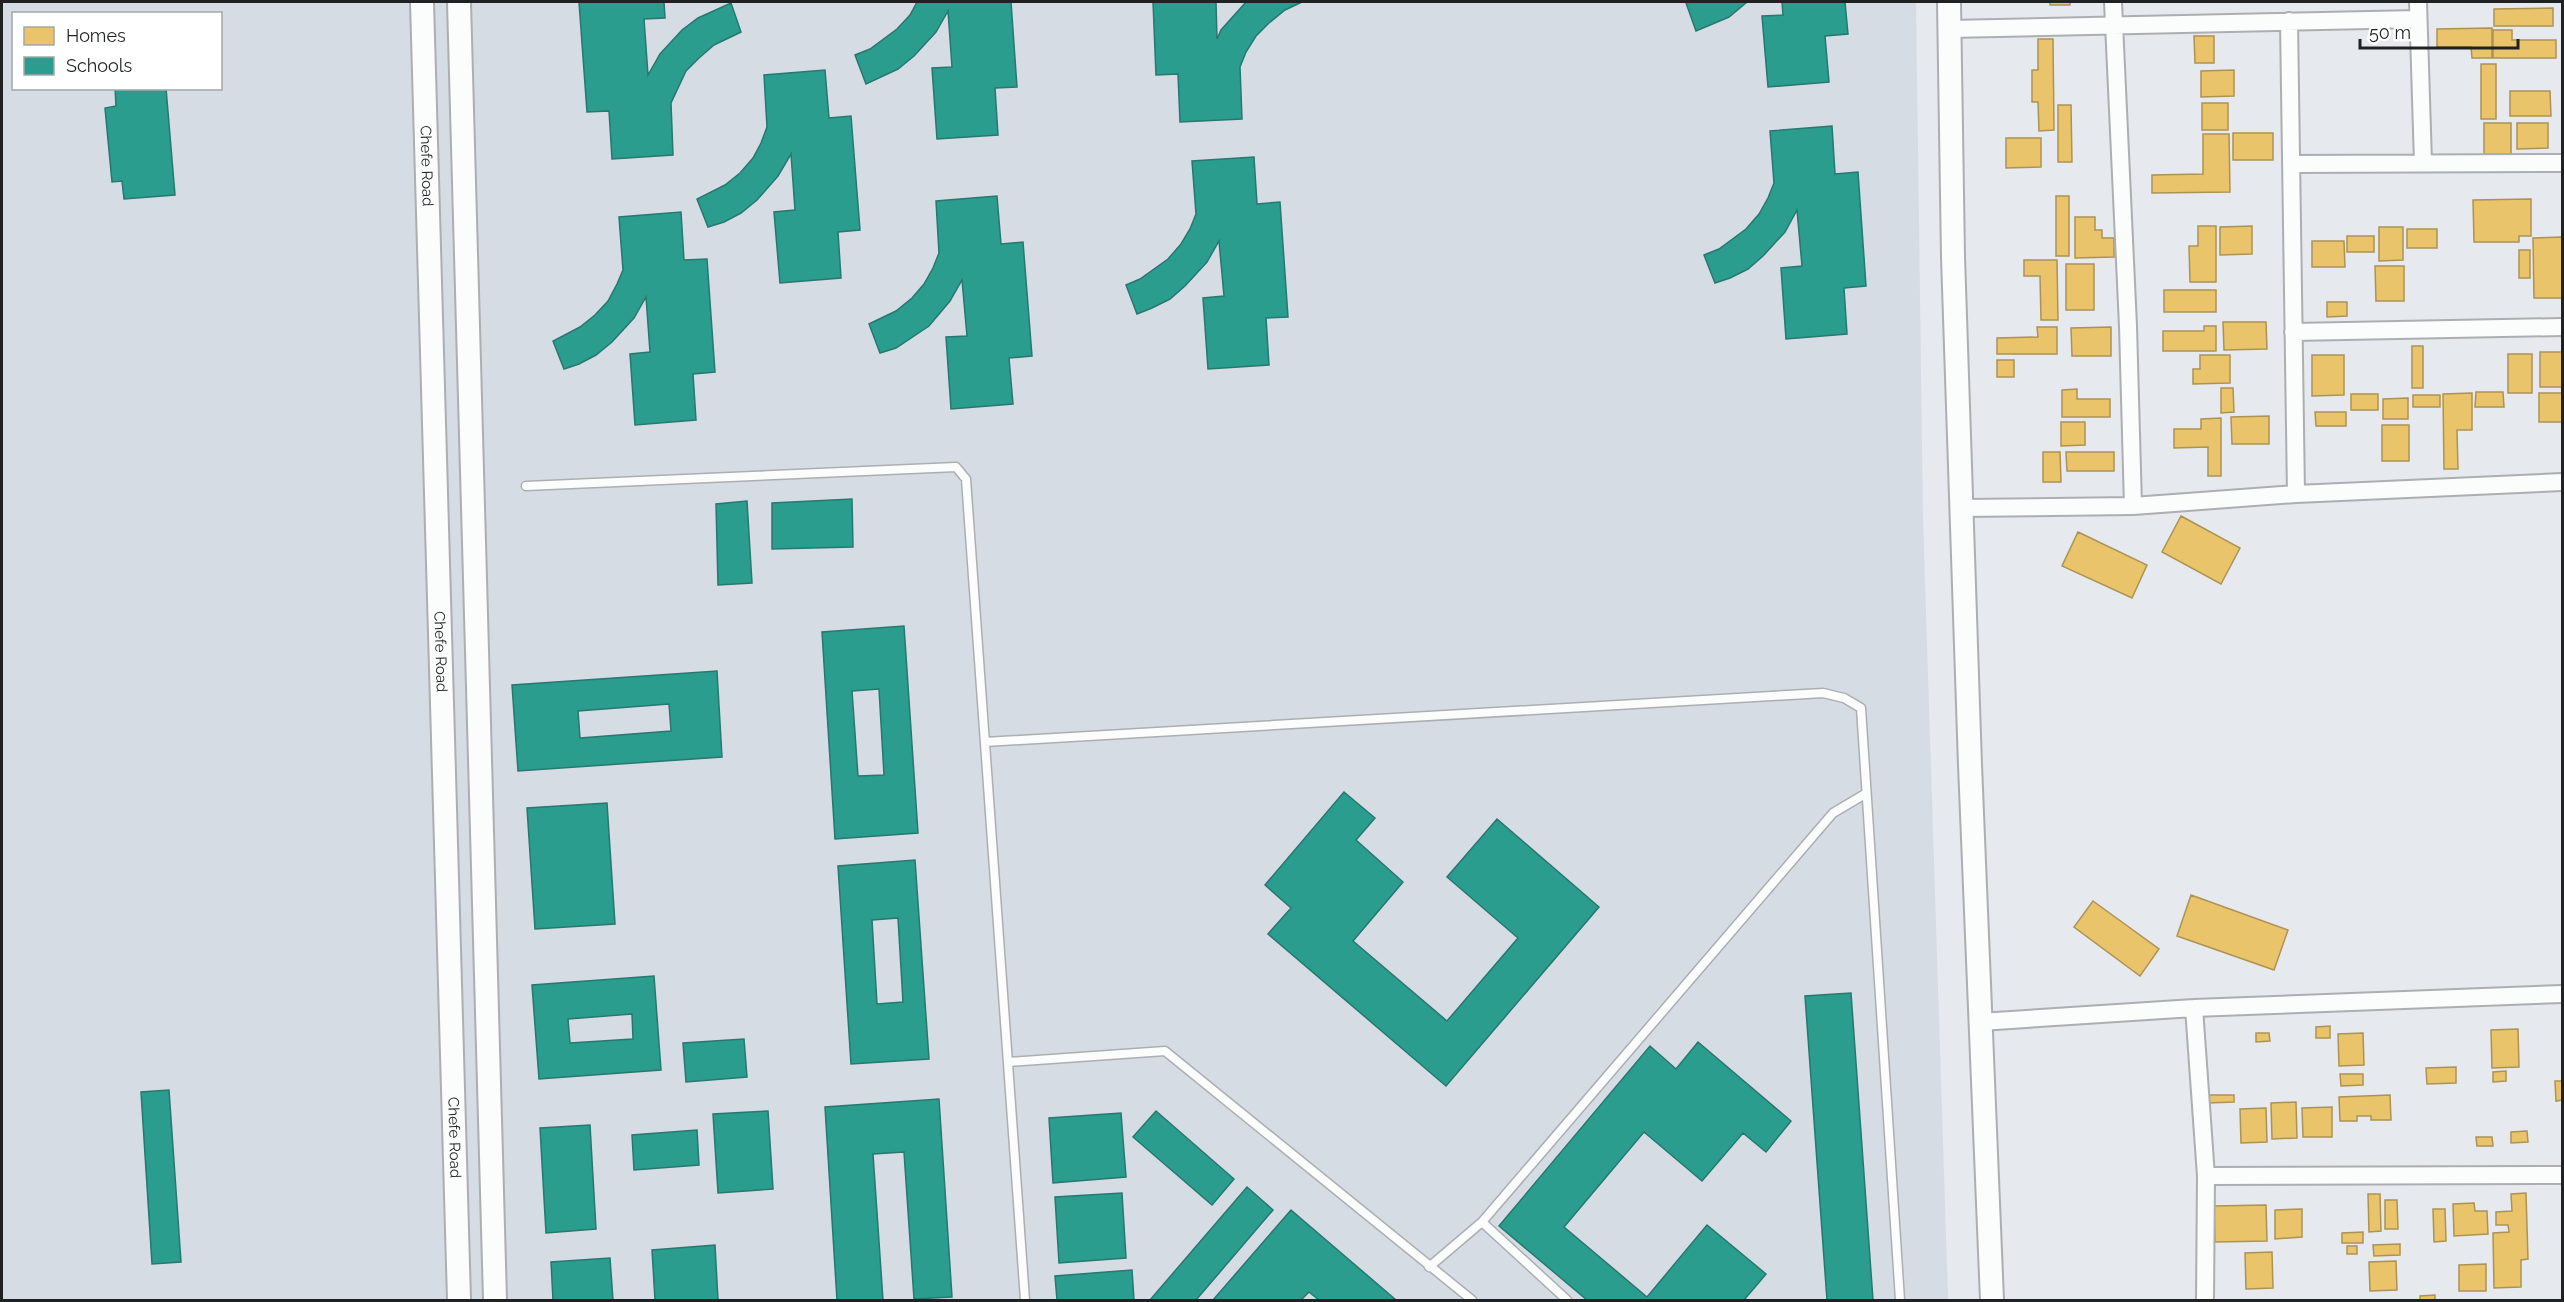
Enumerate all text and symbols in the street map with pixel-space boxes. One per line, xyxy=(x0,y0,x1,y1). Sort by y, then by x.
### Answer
legend xyxy=(12,12,222,90)
scale bar xyxy=(2360,12,2518,50)
text: 50 m xyxy=(2369,22,2411,43)
text: Homes xyxy=(66,25,126,46)
text: Schools xyxy=(66,55,133,76)
street label: Chefe Road xyxy=(417,125,437,207)
street label: Chefe Road xyxy=(430,611,451,693)
street label: Chefe Road xyxy=(444,1097,465,1178)

